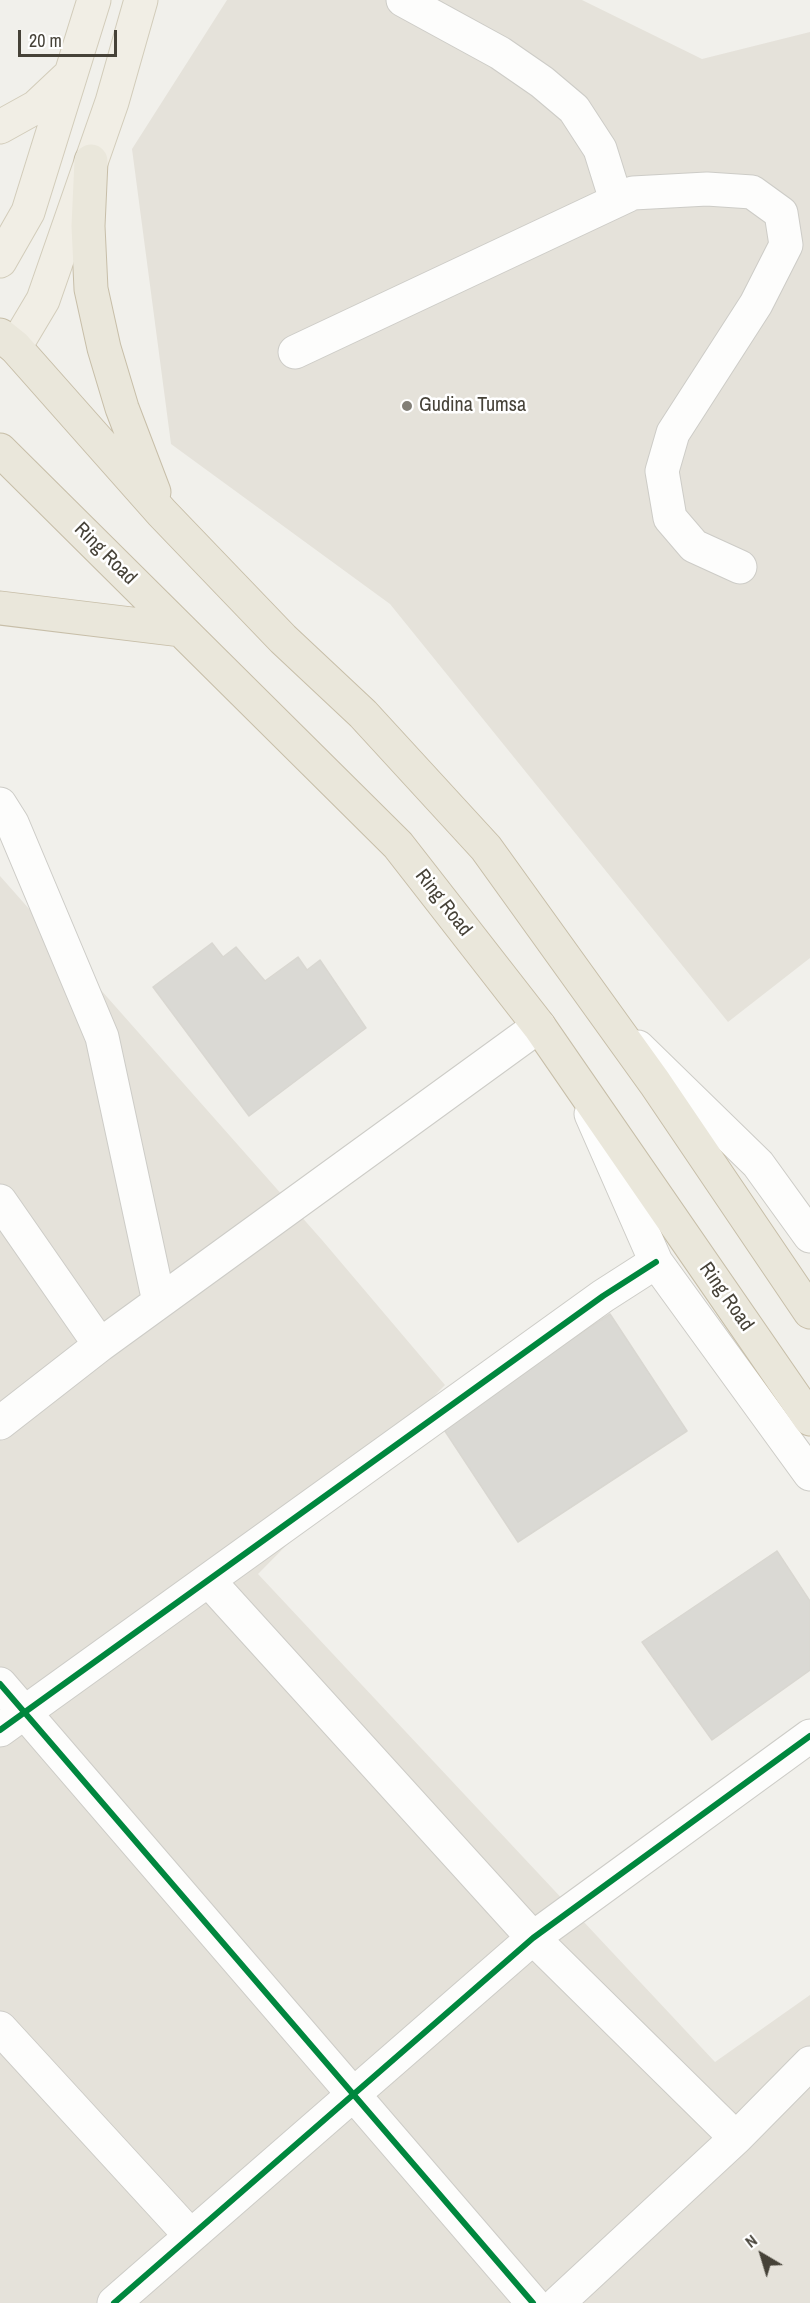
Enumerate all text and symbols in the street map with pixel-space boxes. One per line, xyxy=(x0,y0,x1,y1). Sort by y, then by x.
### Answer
scale bar xyxy=(21,18,120,56)
text: 20 m xyxy=(29,28,62,53)
place label: Gudina Tumsa xyxy=(419,394,526,418)
marker: Gudina Tumsa xyxy=(400,399,414,413)
street label: Ring Road xyxy=(69,518,141,590)
street label: Ring Road xyxy=(409,865,477,941)
street label: Ring Road xyxy=(694,1258,758,1336)
north arrow xyxy=(732,2225,792,2285)
text: N xyxy=(740,2229,761,2252)

